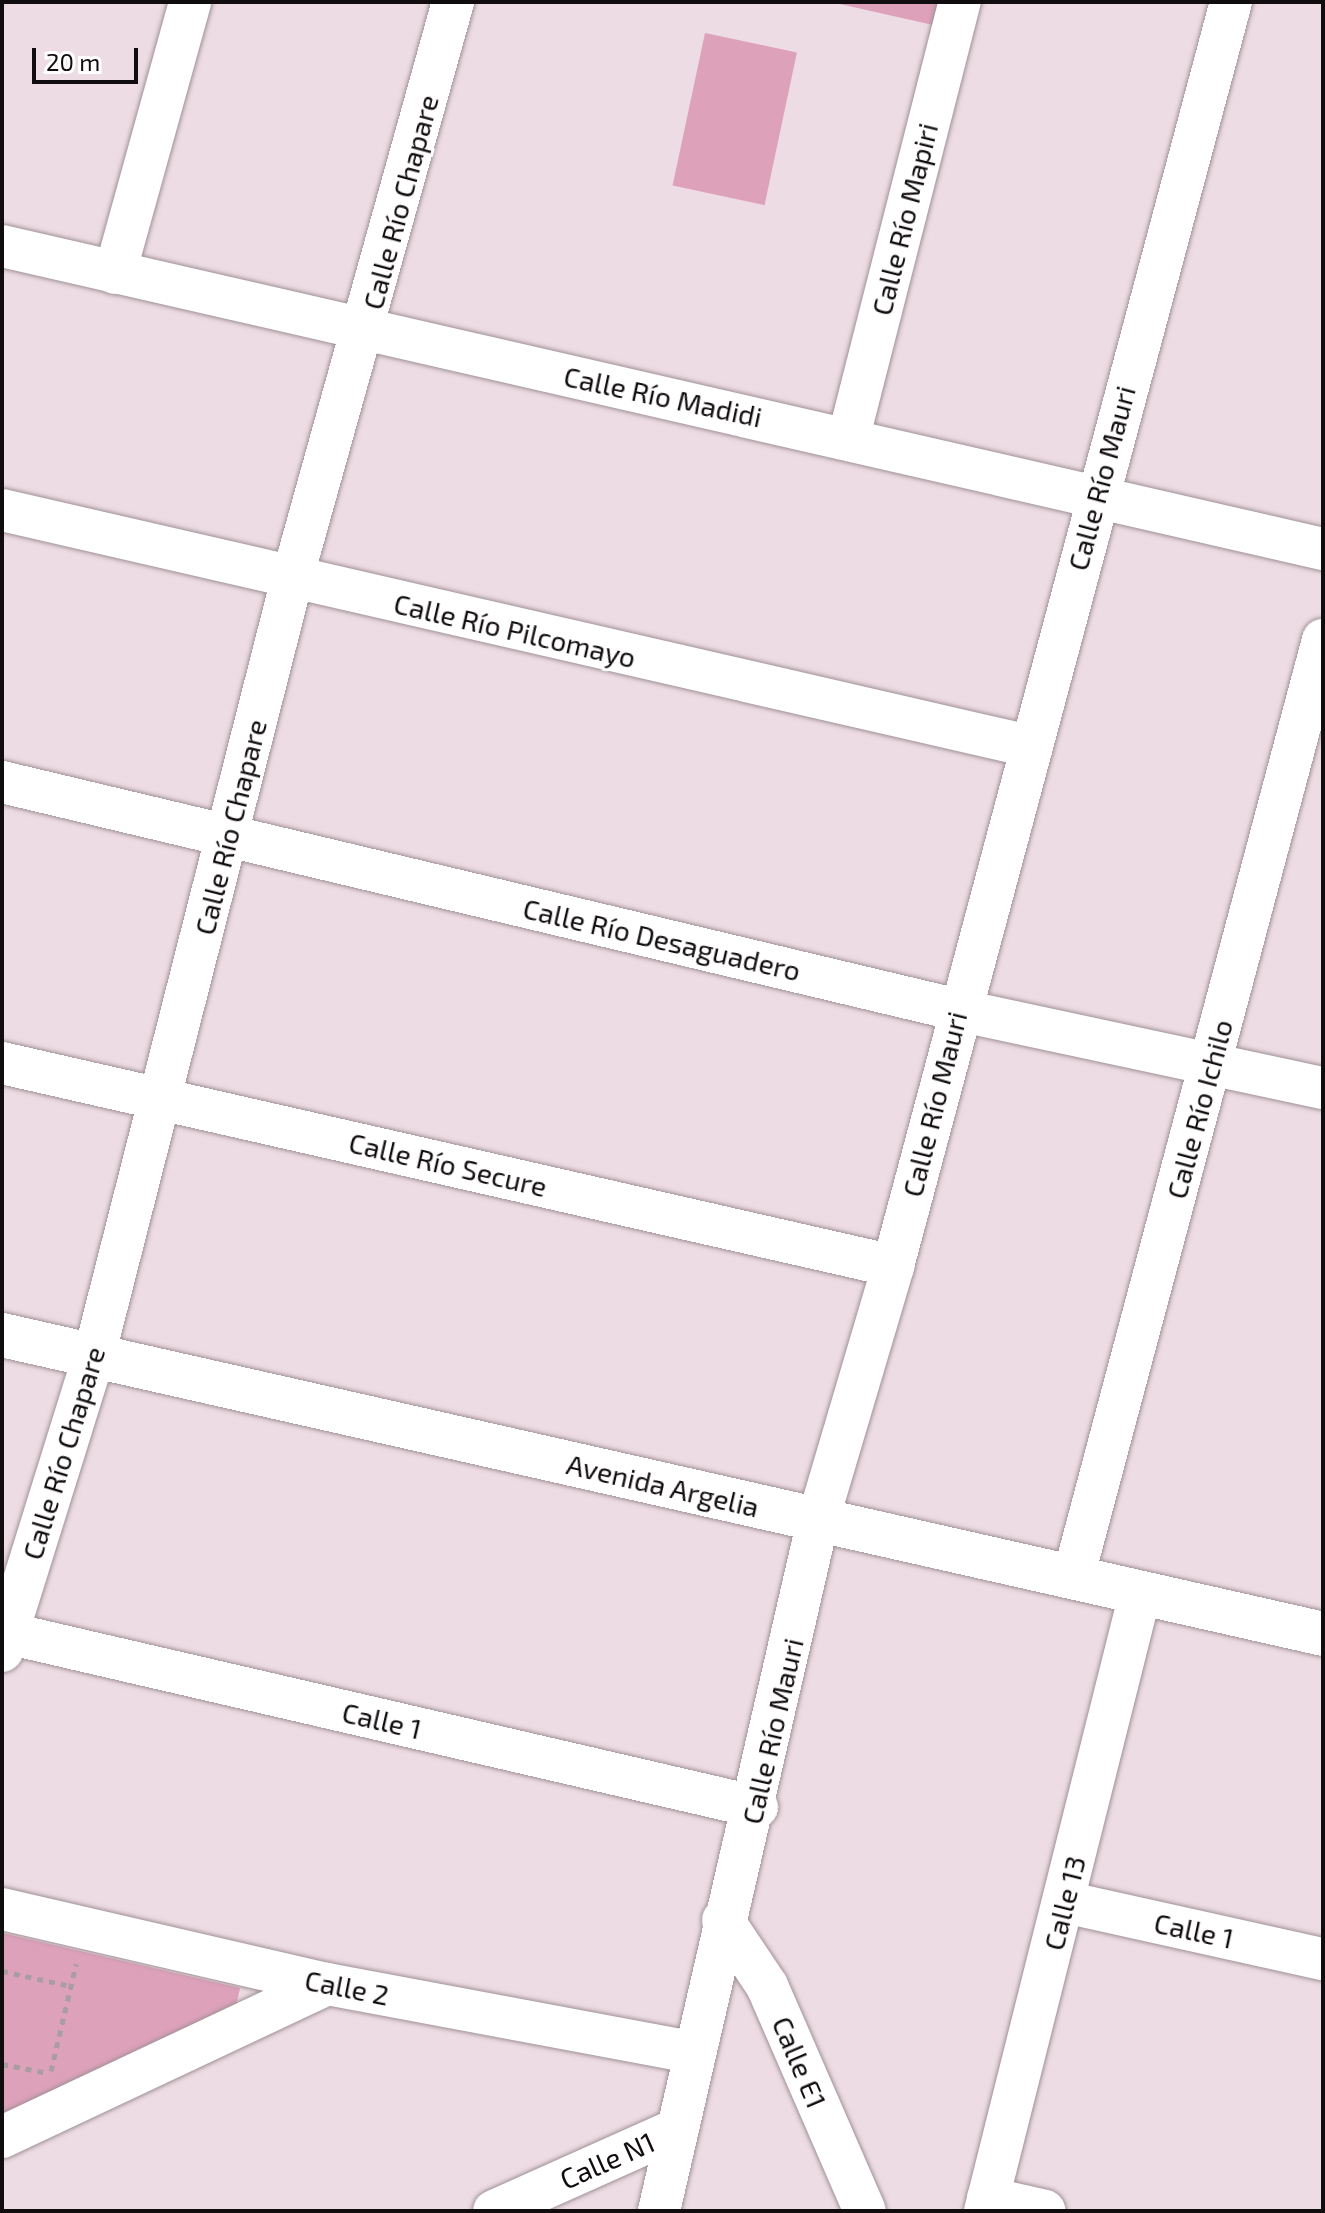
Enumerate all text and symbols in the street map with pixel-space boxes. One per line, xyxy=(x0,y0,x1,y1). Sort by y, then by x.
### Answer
scale bar xyxy=(36,32,142,82)
text: 20 m xyxy=(46,47,100,76)
street label: Calle Río Chapare xyxy=(355,91,445,313)
street label: Calle Río Mapiri xyxy=(864,119,944,319)
street label: Calle Río Madidi xyxy=(561,359,765,433)
street label: Calle Río Mauri xyxy=(1060,382,1142,574)
street label: Calle Río Pilcomayo xyxy=(391,586,639,674)
street label: Calle Río Chapare xyxy=(187,716,273,938)
street label: Calle Río Desaguadero xyxy=(520,891,804,987)
street label: Calle Río Mauri xyxy=(895,1008,973,1200)
street label: Calle Río Ichilo xyxy=(1159,1016,1239,1202)
street label: Calle Río Secure xyxy=(346,1125,550,1203)
street label: Calle Río Chapare xyxy=(15,1343,111,1563)
street label: Avenida Argelia xyxy=(563,1446,763,1524)
street label: Calle Río Mauri xyxy=(734,1635,810,1827)
street label: Calle 1 xyxy=(339,1695,425,1745)
street label: Calle 13 xyxy=(1036,1852,1092,1954)
street label: Calle 1 xyxy=(1151,1905,1237,1955)
street label: Calle 2 xyxy=(302,1962,392,2012)
street label: Calle E1 xyxy=(766,2011,834,2113)
street label: Calle N1 xyxy=(554,2124,660,2196)

